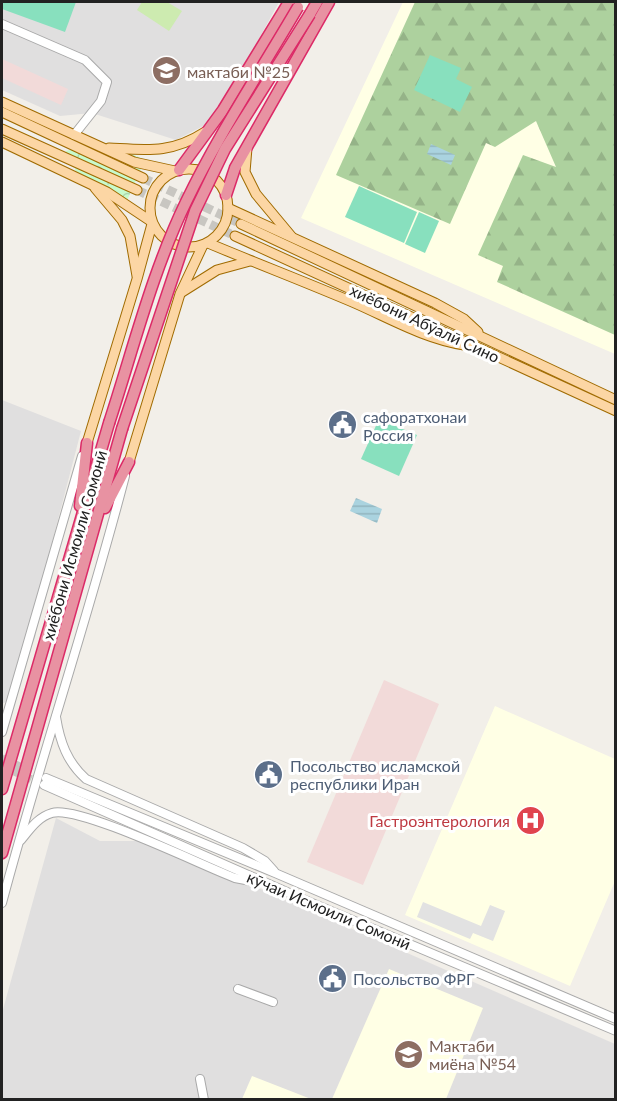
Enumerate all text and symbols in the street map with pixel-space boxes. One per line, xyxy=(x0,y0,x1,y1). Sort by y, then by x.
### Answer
school or university icon: мактаби №25 xyxy=(150,55,182,87)
place label: мактаби №25 xyxy=(187,62,290,81)
street label: хиёбони Абӯалӣ Сино xyxy=(347,280,503,366)
place label: сафоратхонаи Россия xyxy=(363,407,467,444)
public building icon: сафоратхонаи Россия xyxy=(326,409,358,441)
street label: хиёбони Исмоили Сомонӣ xyxy=(38,448,110,642)
place label: Посольство исламской республики Иран xyxy=(290,756,460,793)
public building icon: Посольство исламской республики Иран xyxy=(253,758,285,790)
hospital icon: Гастроэнтерология xyxy=(515,804,547,836)
place label: Гастроэнтерология xyxy=(369,811,510,830)
street label: кӯчаи Исмоили Сомонӣ xyxy=(244,867,414,953)
public building icon: Посольство ФРГ xyxy=(316,962,348,994)
place label: Посольство ФРГ xyxy=(353,969,475,988)
place label: Мактаби миёна №54 xyxy=(429,1036,516,1073)
school or university icon: Мактаби миёна №54 xyxy=(392,1038,424,1070)

